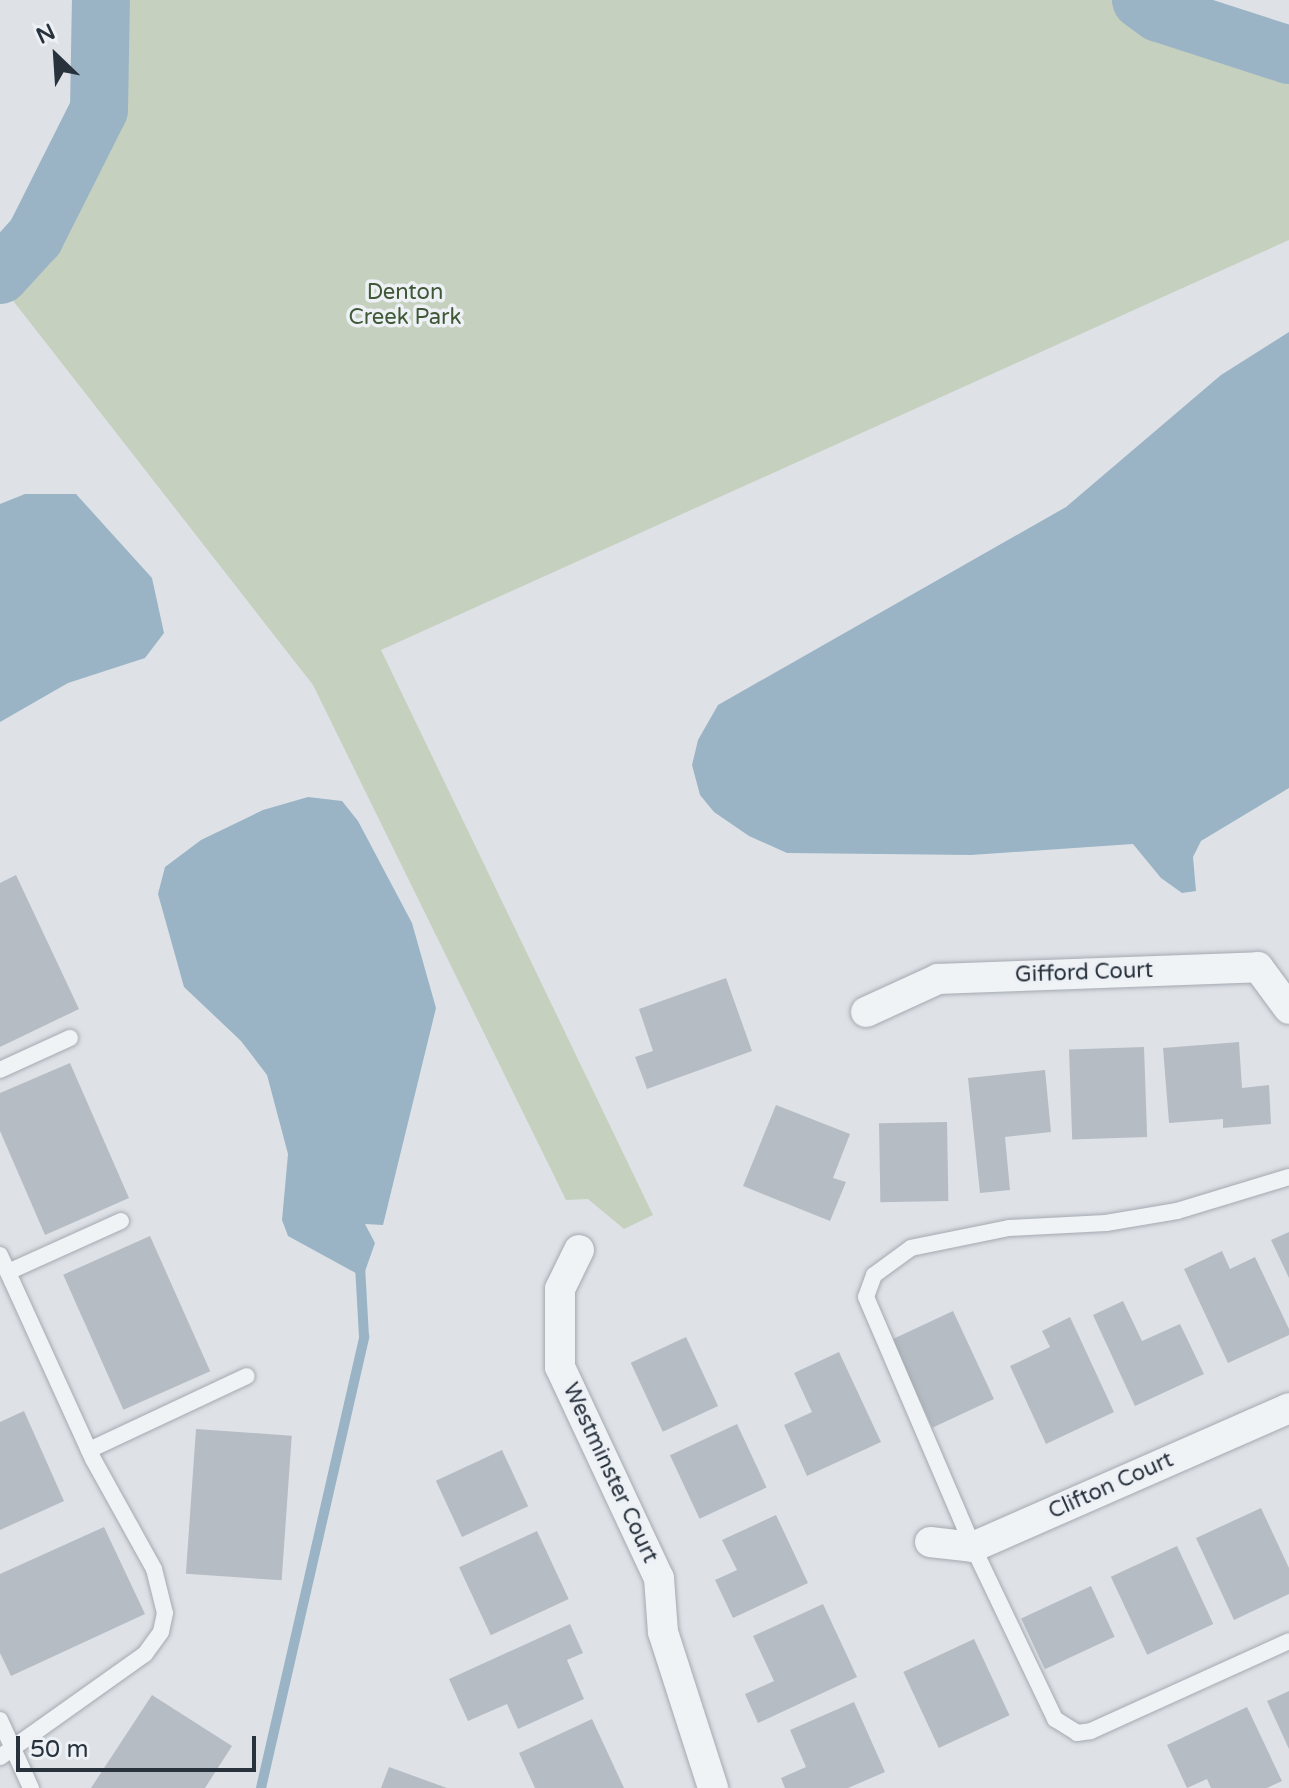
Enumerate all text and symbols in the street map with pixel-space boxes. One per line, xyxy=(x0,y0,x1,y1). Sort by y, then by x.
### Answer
north arrow xyxy=(16,16,96,96)
text: N xyxy=(32,19,59,50)
park label: Denton Creek Park xyxy=(349,279,461,330)
street label: Gifford Court xyxy=(1015,957,1153,989)
street label: Westminster Court xyxy=(557,1379,663,1567)
street label: Clifton Court xyxy=(1045,1447,1177,1525)
scale bar xyxy=(20,1720,260,1770)
text: 50 m xyxy=(30,1735,88,1764)

